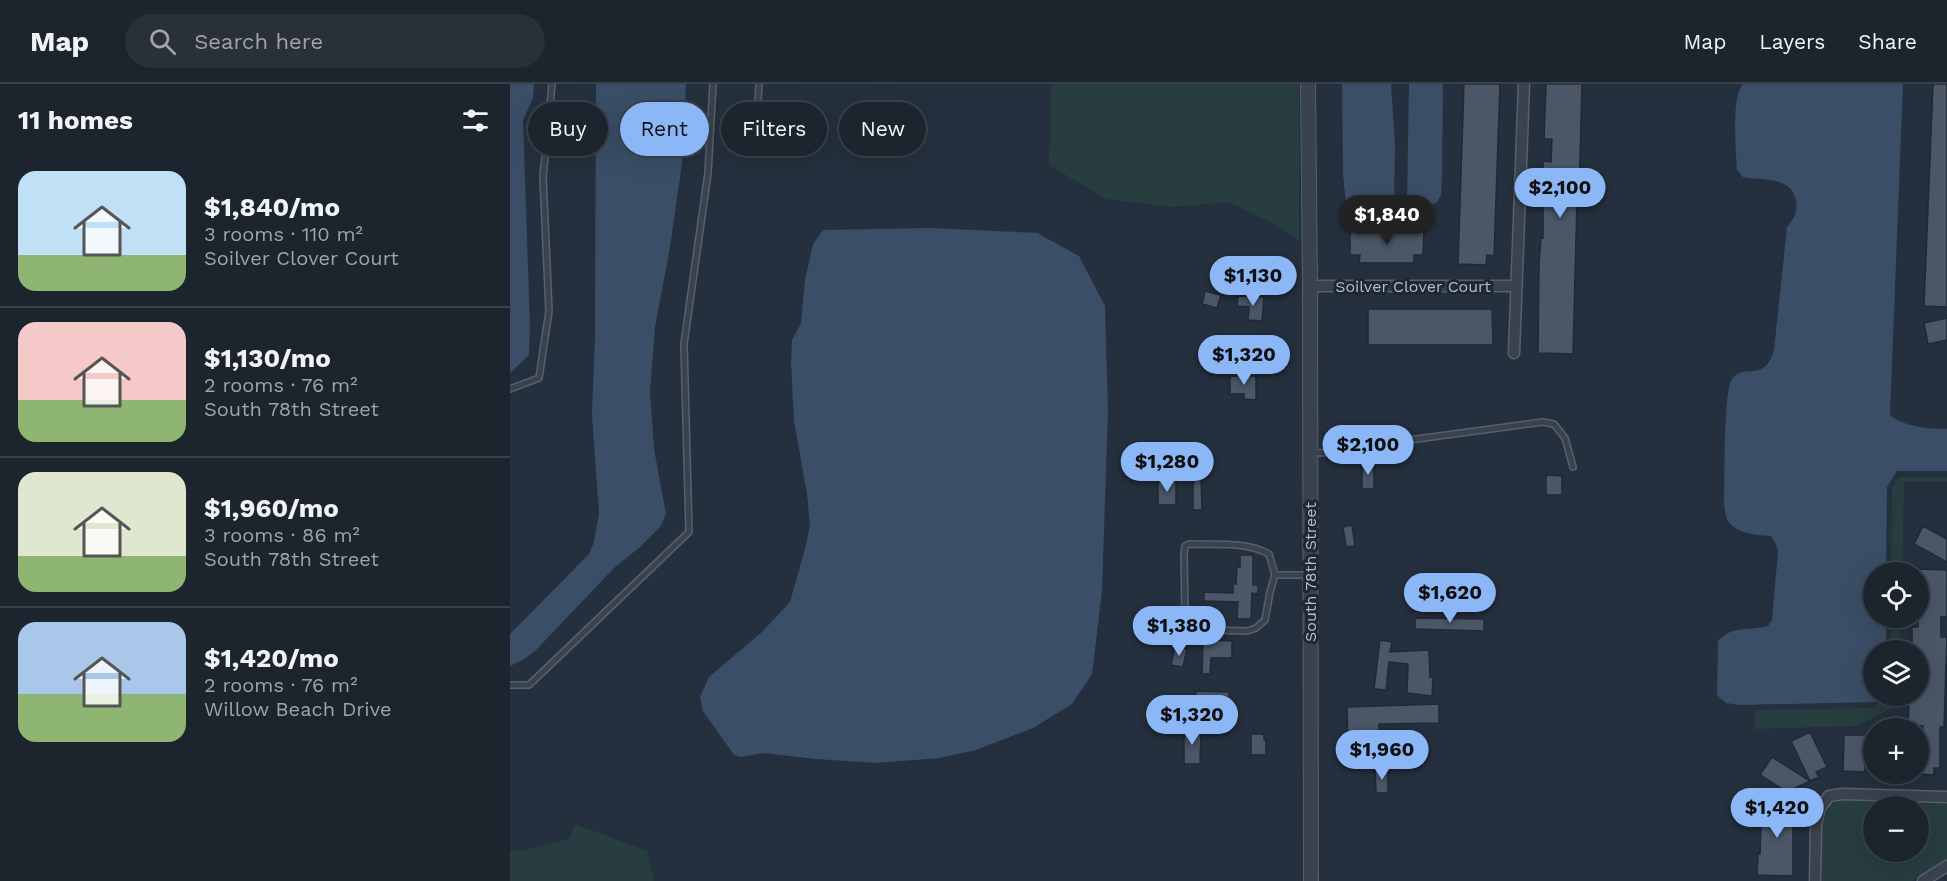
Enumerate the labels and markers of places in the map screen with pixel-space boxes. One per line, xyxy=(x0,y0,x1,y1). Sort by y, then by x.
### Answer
pin: $2,100 xyxy=(1511,168,1609,219)
pin: $1,840 xyxy=(1338,195,1436,246)
pin: $1,130 xyxy=(1204,256,1302,307)
pin: $1,320 xyxy=(1195,335,1293,386)
pin: $2,100 xyxy=(1319,425,1417,476)
pin: $1,280 xyxy=(1118,442,1216,493)
pin: $1,620 xyxy=(1401,573,1499,624)
pin: $1,380 xyxy=(1130,606,1228,657)
pin: $1,320 xyxy=(1143,695,1241,746)
pin: $1,960 xyxy=(1333,730,1431,781)
pin: $1,420 xyxy=(1728,788,1826,839)

